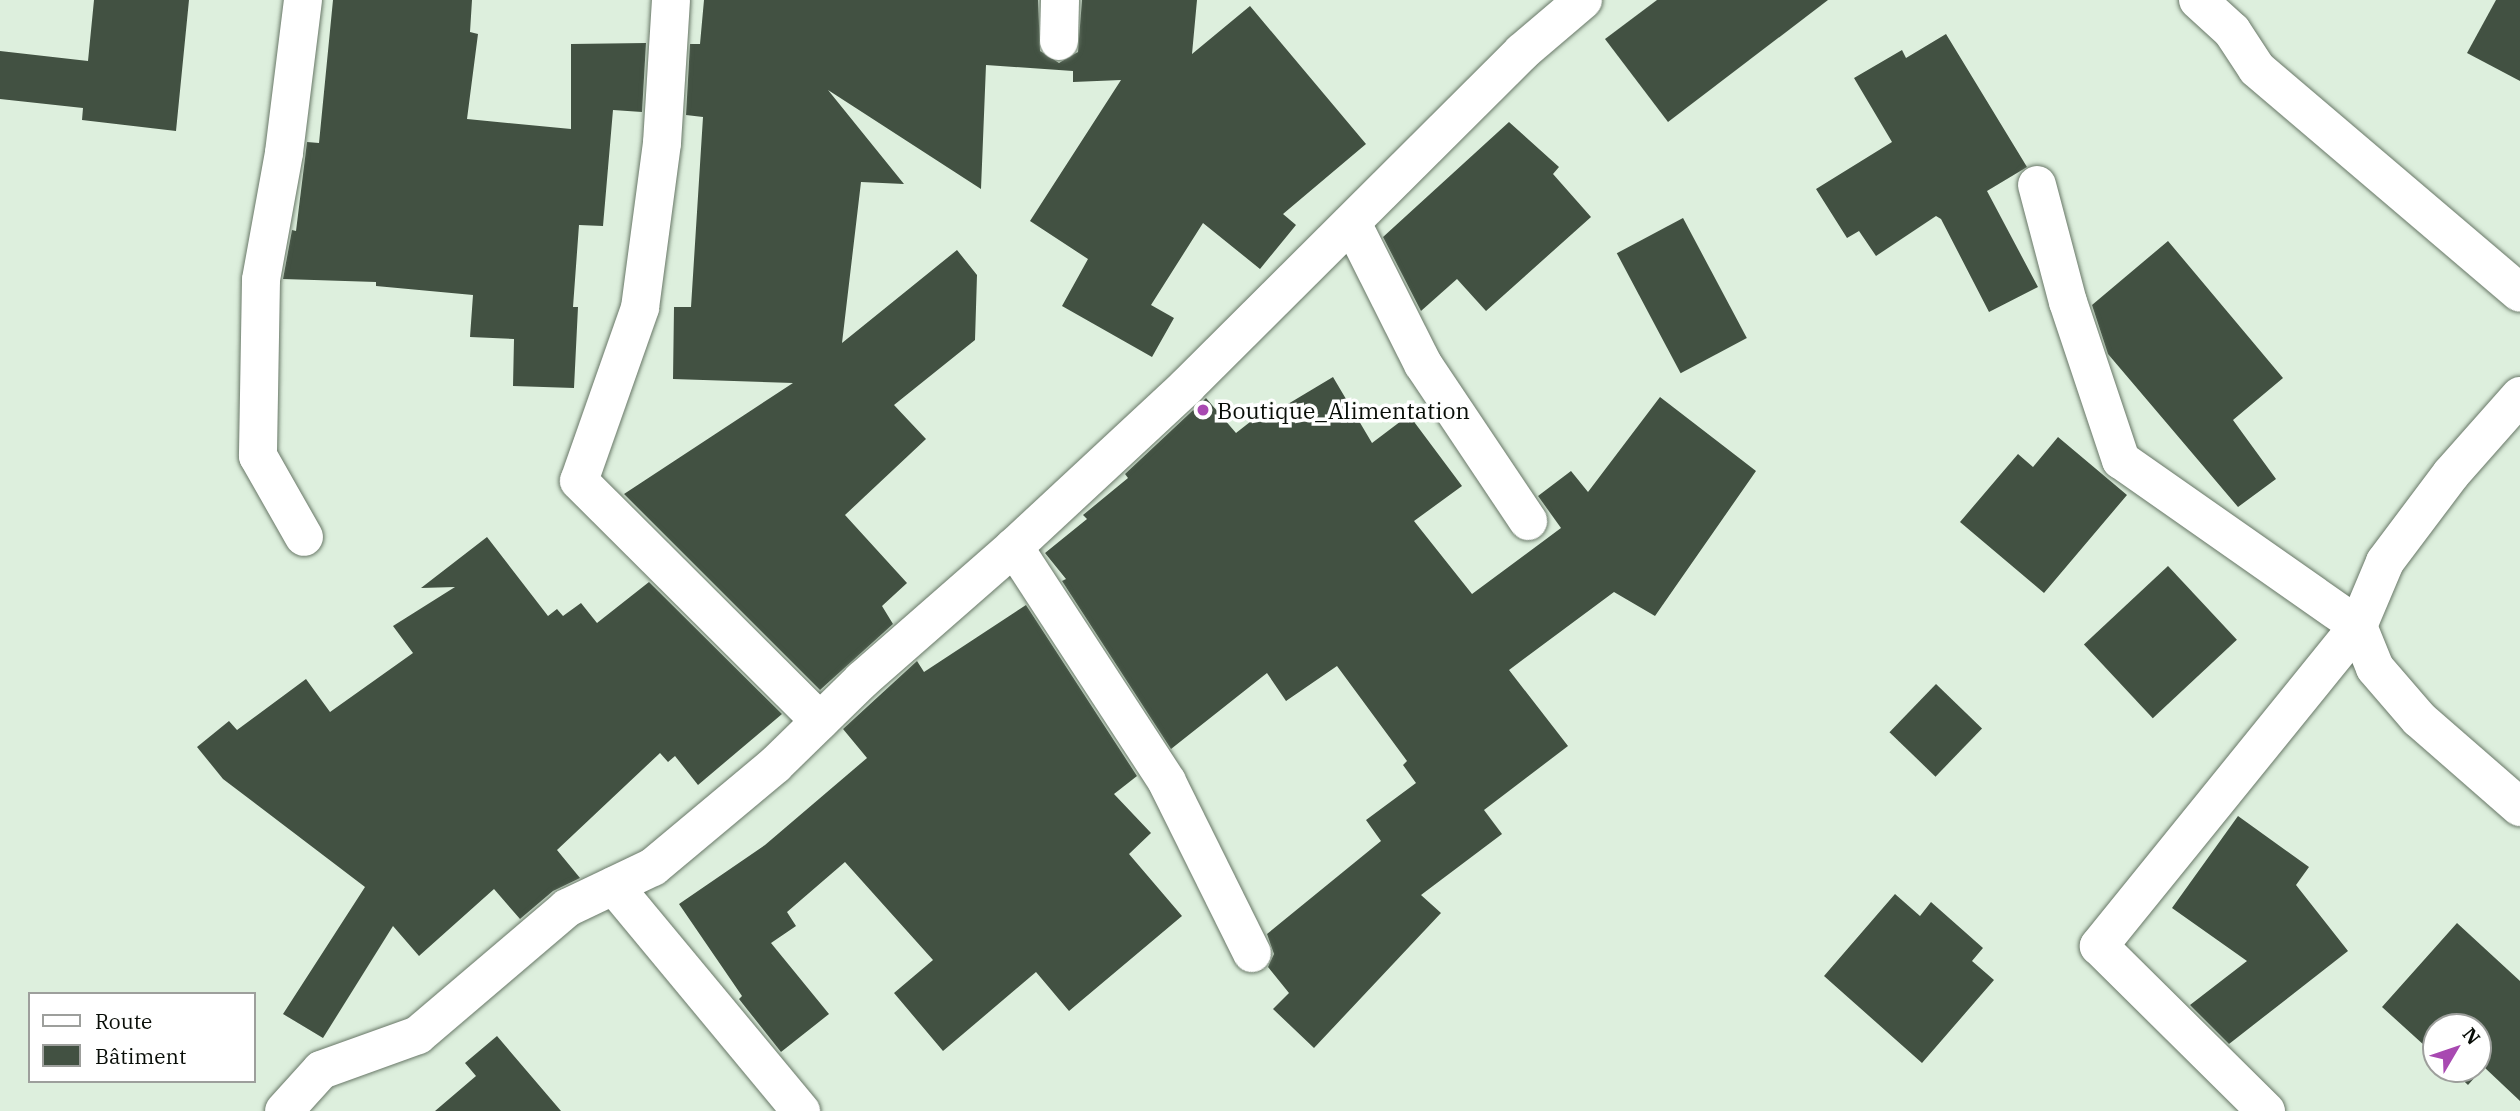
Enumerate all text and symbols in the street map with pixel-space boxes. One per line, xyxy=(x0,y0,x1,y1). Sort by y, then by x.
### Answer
place label: Boutique_Alimentation xyxy=(1217,396,1470,424)
marker: Boutique_Alimentation xyxy=(1195,402,1211,418)
legend xyxy=(28,992,256,1083)
text: Route xyxy=(95,1007,152,1035)
north arrow xyxy=(2422,1013,2492,1083)
text: N xyxy=(2458,1023,2486,1049)
text: Bâtiment xyxy=(95,1042,186,1070)

